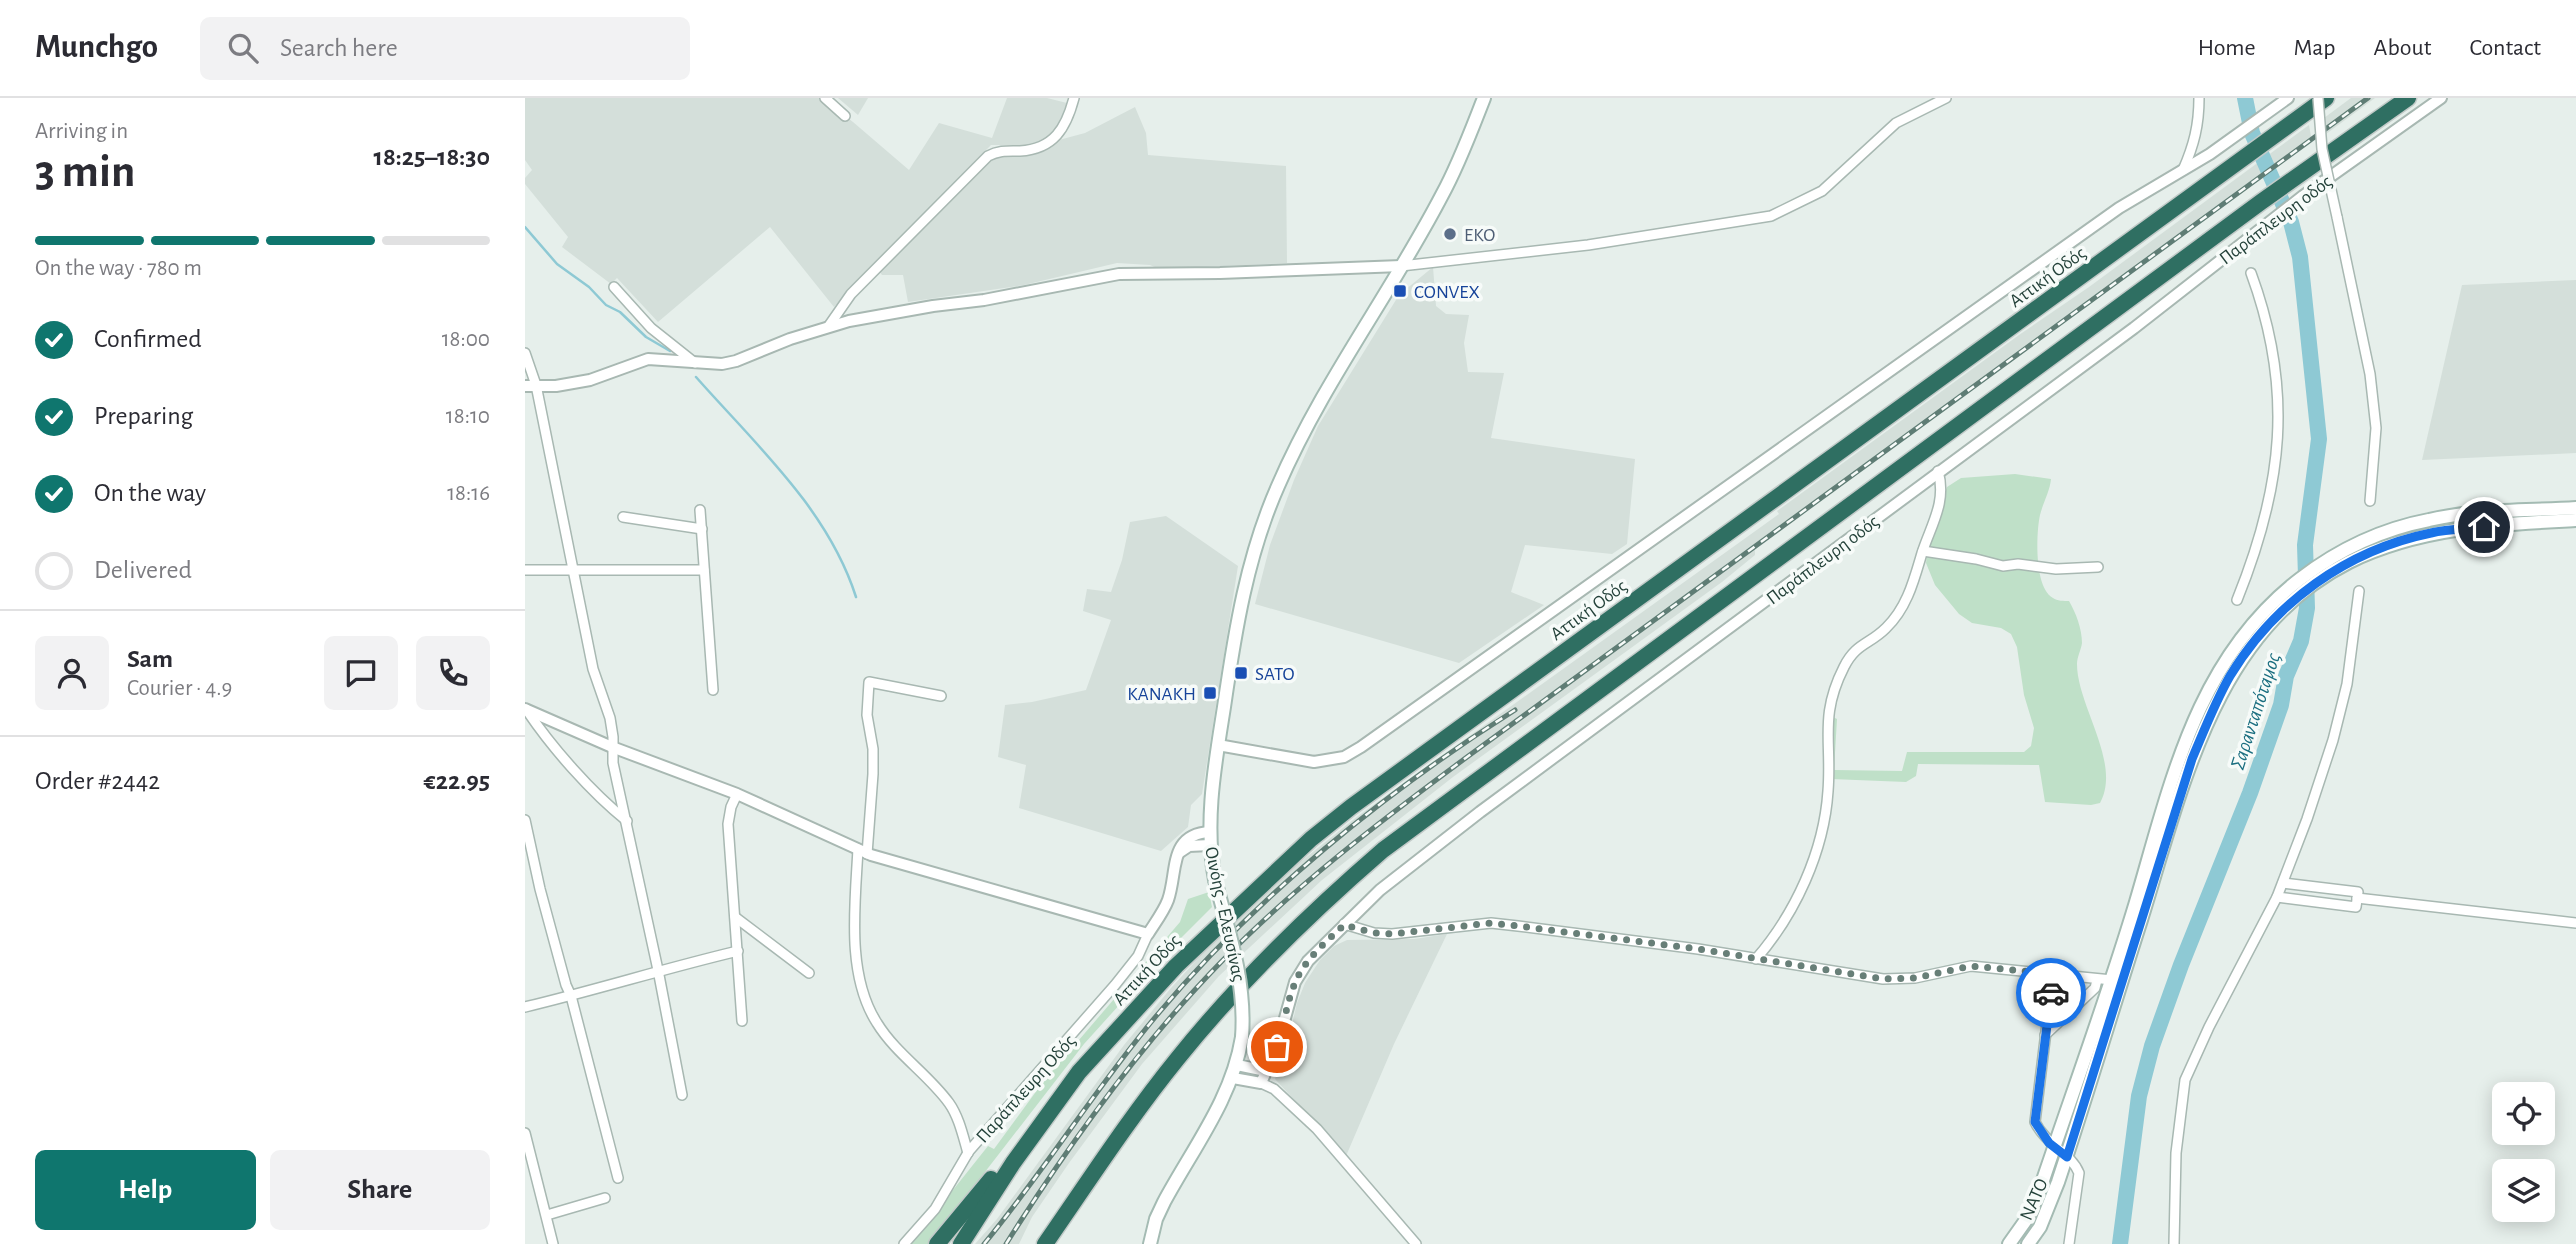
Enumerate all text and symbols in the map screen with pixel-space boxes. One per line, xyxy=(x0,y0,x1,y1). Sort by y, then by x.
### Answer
search box xyxy=(200,17,690,80)
icon: search xyxy=(224,29,262,67)
text: Munchgo xyxy=(35,31,158,64)
text: Search here xyxy=(280,35,398,61)
text: Home xyxy=(2198,36,2256,60)
text: Map xyxy=(2294,36,2336,60)
text: About xyxy=(2374,36,2431,60)
text: Contact xyxy=(2469,36,2541,60)
text: Arriving in xyxy=(35,120,128,143)
text: 18:25–18:30 xyxy=(374,144,490,170)
text: 3 min xyxy=(35,149,135,195)
street label: Παράπλευρη οδός xyxy=(2216,172,2336,268)
marker: EKO xyxy=(1442,226,1458,242)
place label: EKO xyxy=(1464,226,1495,245)
street label: Αττική Οδός xyxy=(2006,243,2090,311)
text: On the way · 780 m xyxy=(35,257,202,280)
marker: CONVEX xyxy=(1392,283,1408,299)
place label: CONVEX xyxy=(1414,283,1480,302)
icon: check xyxy=(35,321,73,359)
text: Confirmed xyxy=(94,326,202,352)
text: 18:00 xyxy=(442,328,490,351)
icon: check xyxy=(35,398,73,436)
text: Preparing xyxy=(94,403,193,429)
text: 18:10 xyxy=(446,405,490,428)
icon: check xyxy=(35,475,73,513)
text: On the way xyxy=(94,480,206,506)
text: 18:16 xyxy=(447,482,490,505)
pin xyxy=(2454,497,2514,557)
icon: home xyxy=(2465,508,2503,546)
street label: Παράπλευρη οδός xyxy=(1763,512,1883,608)
text: Delivered xyxy=(94,557,192,583)
street label: Αττική Οδός xyxy=(1547,576,1631,644)
button: person xyxy=(35,636,109,710)
button: chat xyxy=(324,636,398,710)
button: phone xyxy=(416,636,490,710)
text: Sam xyxy=(127,646,173,672)
water label: Σαρανταπόταμος xyxy=(2227,650,2285,772)
marker: SATO xyxy=(1233,665,1249,681)
place label: SATO xyxy=(1255,665,1295,684)
text: Courier · 4.9 xyxy=(127,677,232,700)
place label: ΚΑΝΑΚΗ xyxy=(1127,685,1196,704)
marker: ΚΑΝΑΚΗ xyxy=(1202,685,1218,701)
text: Order #2442 xyxy=(35,768,160,794)
text: €22.95 xyxy=(424,768,490,794)
street label: Οινόης - Ελευσίνας xyxy=(1201,845,1248,983)
street label: Αττική Οδός xyxy=(1110,931,1184,1009)
courier xyxy=(2016,958,2086,1028)
icon: car xyxy=(2032,974,2070,1012)
pin xyxy=(1247,1017,1307,1077)
icon: bag xyxy=(1258,1028,1296,1066)
street label: Παράπλευρη Οδός xyxy=(973,1031,1079,1147)
map controls xyxy=(2492,1082,2555,1222)
button: locate xyxy=(2492,1082,2555,1145)
button: Help xyxy=(35,1150,256,1230)
button: Share xyxy=(270,1150,490,1230)
button: layers xyxy=(2492,1159,2555,1222)
street label: ΝΑΤΟ xyxy=(2017,1176,2052,1223)

